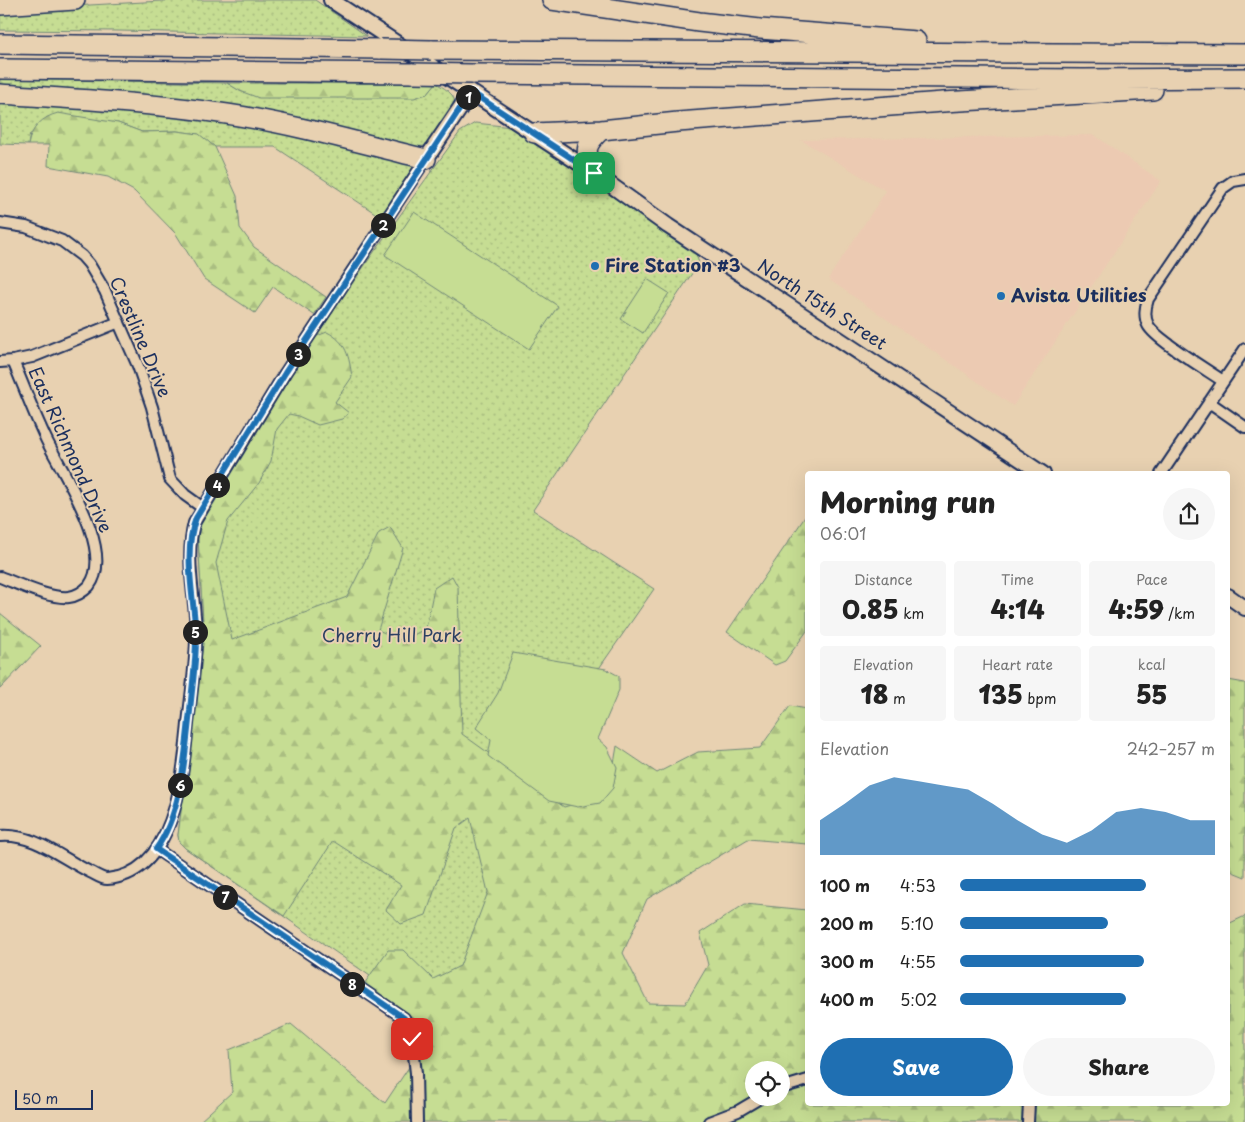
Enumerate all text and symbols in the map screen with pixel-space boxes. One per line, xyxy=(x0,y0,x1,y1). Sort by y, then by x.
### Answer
pin: 1 xyxy=(456,84,480,110)
text: 1 xyxy=(465,87,472,108)
pin xyxy=(573,152,615,194)
icon: arrive xyxy=(580,159,608,187)
pin: 2 xyxy=(370,212,396,238)
text: 2 xyxy=(379,215,388,236)
place label: Fire Station #3 xyxy=(605,251,741,278)
street label: North 15th Street xyxy=(753,252,893,356)
marker: Fire Station #3 xyxy=(589,260,601,272)
street label: Crestline Drive xyxy=(104,272,179,401)
place label: Avista Utilities xyxy=(1011,281,1147,308)
marker: Avista Utilities xyxy=(995,290,1007,302)
pin: 3 xyxy=(286,342,310,366)
text: 3 xyxy=(294,344,303,365)
street label: East Richmond Drive xyxy=(23,362,120,537)
pin: 4 xyxy=(204,472,230,498)
text: 4 xyxy=(213,475,222,496)
text: Morning run xyxy=(820,480,996,523)
button: share xyxy=(1163,488,1215,540)
text: 06:01 xyxy=(820,521,866,545)
text: Distance xyxy=(854,569,913,590)
text: Time xyxy=(1001,569,1034,590)
text: Pace xyxy=(1136,569,1168,590)
text: 0.85 xyxy=(842,590,899,628)
text: 4:14 xyxy=(990,590,1045,628)
text: 4:59 xyxy=(1109,590,1164,628)
text: km xyxy=(899,603,924,624)
text: /km xyxy=(1164,603,1195,624)
pin: 5 xyxy=(182,620,208,644)
park label: Cherry Hill Park xyxy=(322,621,462,648)
text: 5 xyxy=(191,622,200,643)
text: Elevation xyxy=(853,654,913,675)
text: Heart rate xyxy=(982,654,1053,675)
text: kcal xyxy=(1138,654,1166,675)
text: 18 xyxy=(861,675,888,713)
text: 135 xyxy=(979,675,1023,713)
text: 55 xyxy=(1136,675,1168,713)
text: m xyxy=(888,688,906,709)
text: bpm xyxy=(1023,688,1056,709)
text: Elevation xyxy=(820,736,889,760)
text: 242–257 m xyxy=(1127,736,1215,760)
pin: 6 xyxy=(168,772,192,798)
text: 6 xyxy=(176,775,185,796)
text: 100 m xyxy=(820,873,870,897)
text: 4:53 xyxy=(900,873,936,897)
pin: 7 xyxy=(212,884,238,910)
text: 7 xyxy=(221,887,230,908)
text: 200 m xyxy=(820,911,874,935)
text: 5:10 xyxy=(900,911,934,935)
text: 300 m xyxy=(820,949,874,973)
text: 4:55 xyxy=(900,949,936,973)
pin: 8 xyxy=(340,972,364,996)
text: 8 xyxy=(348,974,357,995)
text: 400 m xyxy=(820,987,874,1011)
text: 5:02 xyxy=(900,987,937,1011)
pin xyxy=(391,1018,433,1060)
icon: check xyxy=(398,1025,426,1053)
button: Save xyxy=(820,1038,1013,1096)
button: Share xyxy=(1023,1038,1215,1096)
map controls xyxy=(745,1061,790,1106)
button: locate xyxy=(745,1061,790,1106)
scale bar xyxy=(15,1087,92,1110)
text: 50 m xyxy=(22,1088,58,1109)

